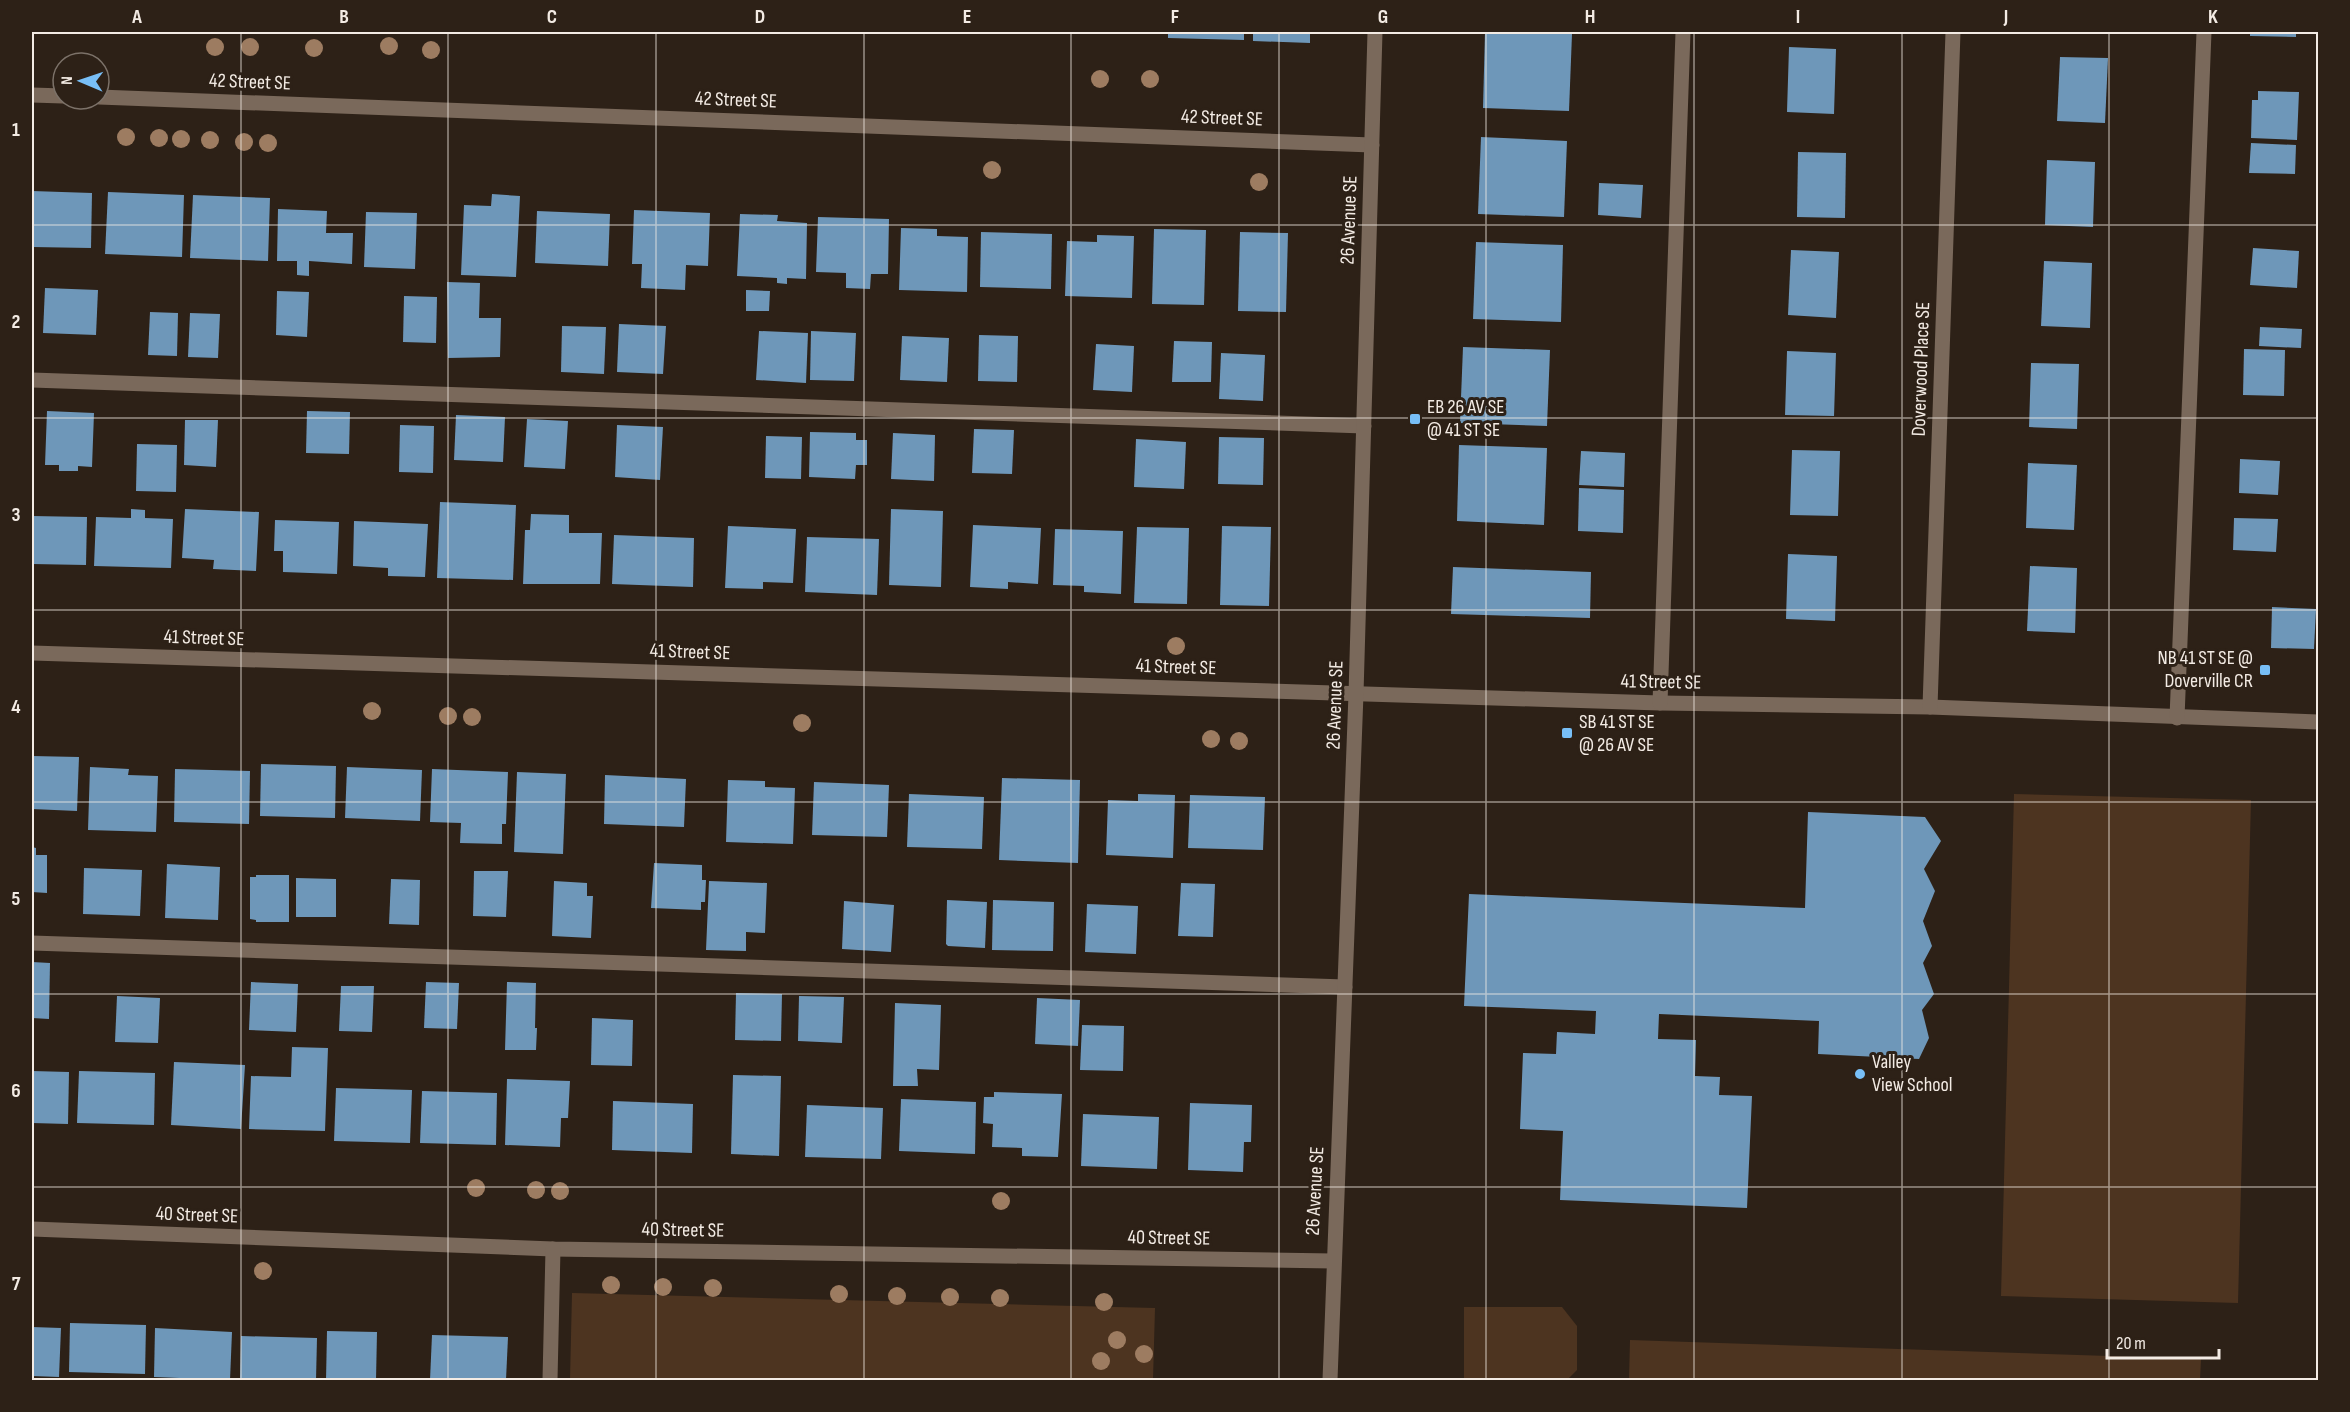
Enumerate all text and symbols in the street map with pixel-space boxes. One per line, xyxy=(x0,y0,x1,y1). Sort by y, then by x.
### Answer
text: A xyxy=(131,5,142,29)
text: B xyxy=(339,5,349,29)
text: C xyxy=(547,5,557,29)
text: D xyxy=(755,5,765,29)
text: E xyxy=(963,5,971,29)
text: F xyxy=(1171,5,1179,29)
text: G xyxy=(1378,5,1388,29)
text: H xyxy=(1585,5,1595,29)
text: I xyxy=(1796,5,1800,29)
text: J xyxy=(2003,5,2008,29)
text: K xyxy=(2208,5,2218,29)
north arrow xyxy=(51,51,111,111)
street label: 42 Street SE xyxy=(209,69,291,95)
text: N xyxy=(58,76,77,85)
street label: 42 Street SE xyxy=(695,87,777,113)
street label: 42 Street SE xyxy=(1181,105,1263,131)
text: 1 xyxy=(12,118,20,142)
street label: 26 Avenue SE xyxy=(1335,175,1363,265)
street label: Doverwood Place SE xyxy=(1907,301,1935,437)
text: 2 xyxy=(12,310,20,334)
place label: EB 26 AV SE @ 41 ST SE xyxy=(1427,395,1504,442)
marker: EB 26 AV SE @ 41 ST SE xyxy=(1408,412,1422,426)
text: 3 xyxy=(12,503,21,527)
street label: 41 Street SE xyxy=(163,625,245,651)
street label: 41 Street SE xyxy=(649,639,731,665)
place label: NB 41 ST SE @ Doverville CR xyxy=(2157,646,2253,693)
street label: 41 Street SE xyxy=(1135,654,1217,680)
street label: 26 Avenue SE xyxy=(1321,660,1349,750)
marker: NB 41 ST SE @ Doverville CR xyxy=(2258,663,2272,677)
street label: 41 Street SE xyxy=(1620,669,1702,695)
text: 4 xyxy=(11,695,21,719)
place label: SB 41 ST SE @ 26 AV SE xyxy=(1579,710,1655,757)
marker: SB 41 ST SE @ 26 AV SE xyxy=(1560,726,1574,740)
text: 5 xyxy=(12,887,21,911)
place label: Valley View School xyxy=(1872,1050,1953,1097)
marker: Valley View School xyxy=(1853,1067,1867,1081)
text: 6 xyxy=(11,1079,21,1103)
street label: 26 Avenue SE xyxy=(1301,1146,1329,1236)
street label: 40 Street SE xyxy=(155,1202,239,1228)
street label: 40 Street SE xyxy=(641,1217,725,1243)
street label: 40 Street SE xyxy=(1127,1225,1211,1251)
text: 7 xyxy=(12,1272,21,1296)
scale bar xyxy=(2107,1322,2220,1360)
text: 20 m xyxy=(2116,1333,2146,1354)

